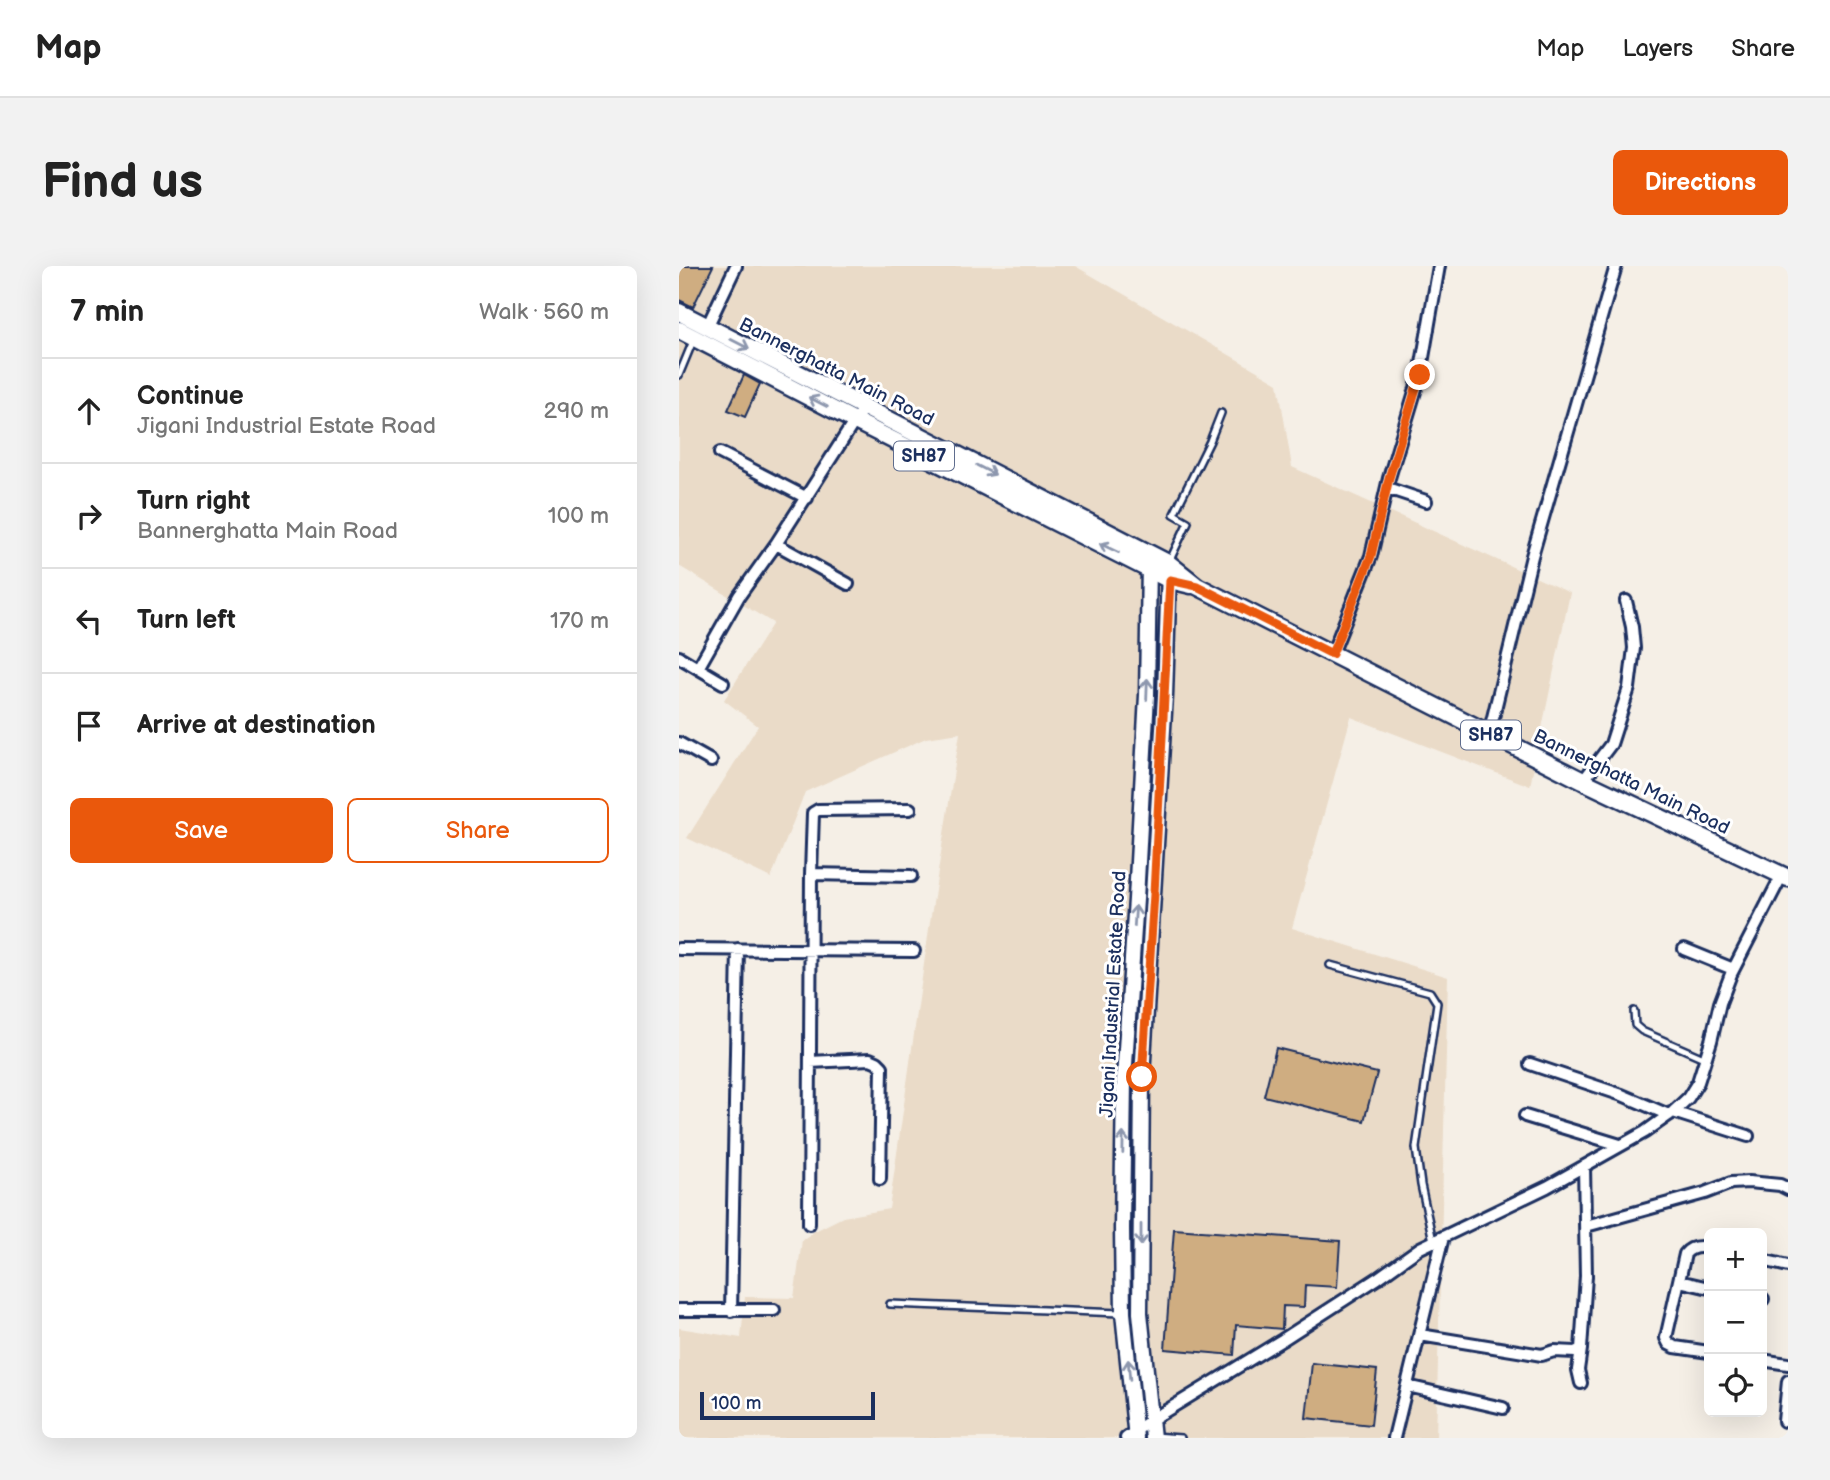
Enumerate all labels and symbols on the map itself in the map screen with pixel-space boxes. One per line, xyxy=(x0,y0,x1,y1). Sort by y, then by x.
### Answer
street label: Bannerghatta Main Road xyxy=(735,313,938,432)
one-way arrow xyxy=(729,337,749,351)
route end xyxy=(1404,359,1435,390)
one-way arrow xyxy=(808,395,829,409)
road number: SH87 xyxy=(894,442,954,470)
one-way arrow xyxy=(975,464,996,478)
one-way arrow xyxy=(1099,541,1120,555)
one-way arrow xyxy=(1141,677,1154,700)
road number: SH87 xyxy=(1461,720,1521,750)
street label: Bannerghatta Main Road xyxy=(1529,725,1733,840)
street label: Jigani Industrial Estate Road xyxy=(1096,870,1131,1118)
one-way arrow xyxy=(1129,905,1142,928)
route start xyxy=(1126,1061,1157,1092)
one-way arrow xyxy=(1116,1132,1130,1155)
one-way arrow xyxy=(1134,1224,1148,1247)
one-way arrow xyxy=(1122,1359,1135,1382)
scale bar xyxy=(700,1389,875,1421)

